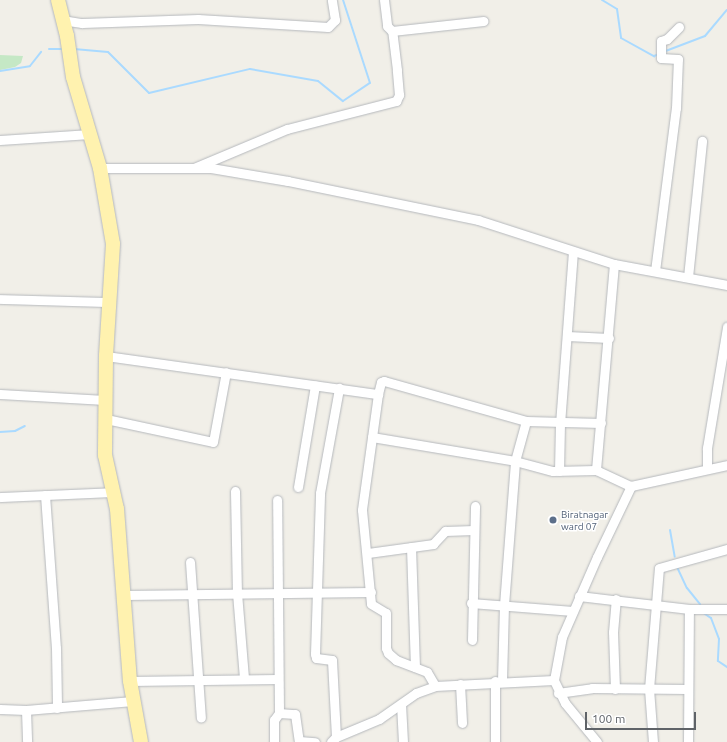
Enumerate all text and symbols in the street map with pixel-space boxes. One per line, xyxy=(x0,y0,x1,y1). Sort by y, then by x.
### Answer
place label: Biratnagar ward 07 xyxy=(561,508,608,532)
marker: Biratnagar ward 07 xyxy=(548,515,558,525)
scale bar xyxy=(587,704,698,730)
text: 100 m xyxy=(592,712,625,725)

